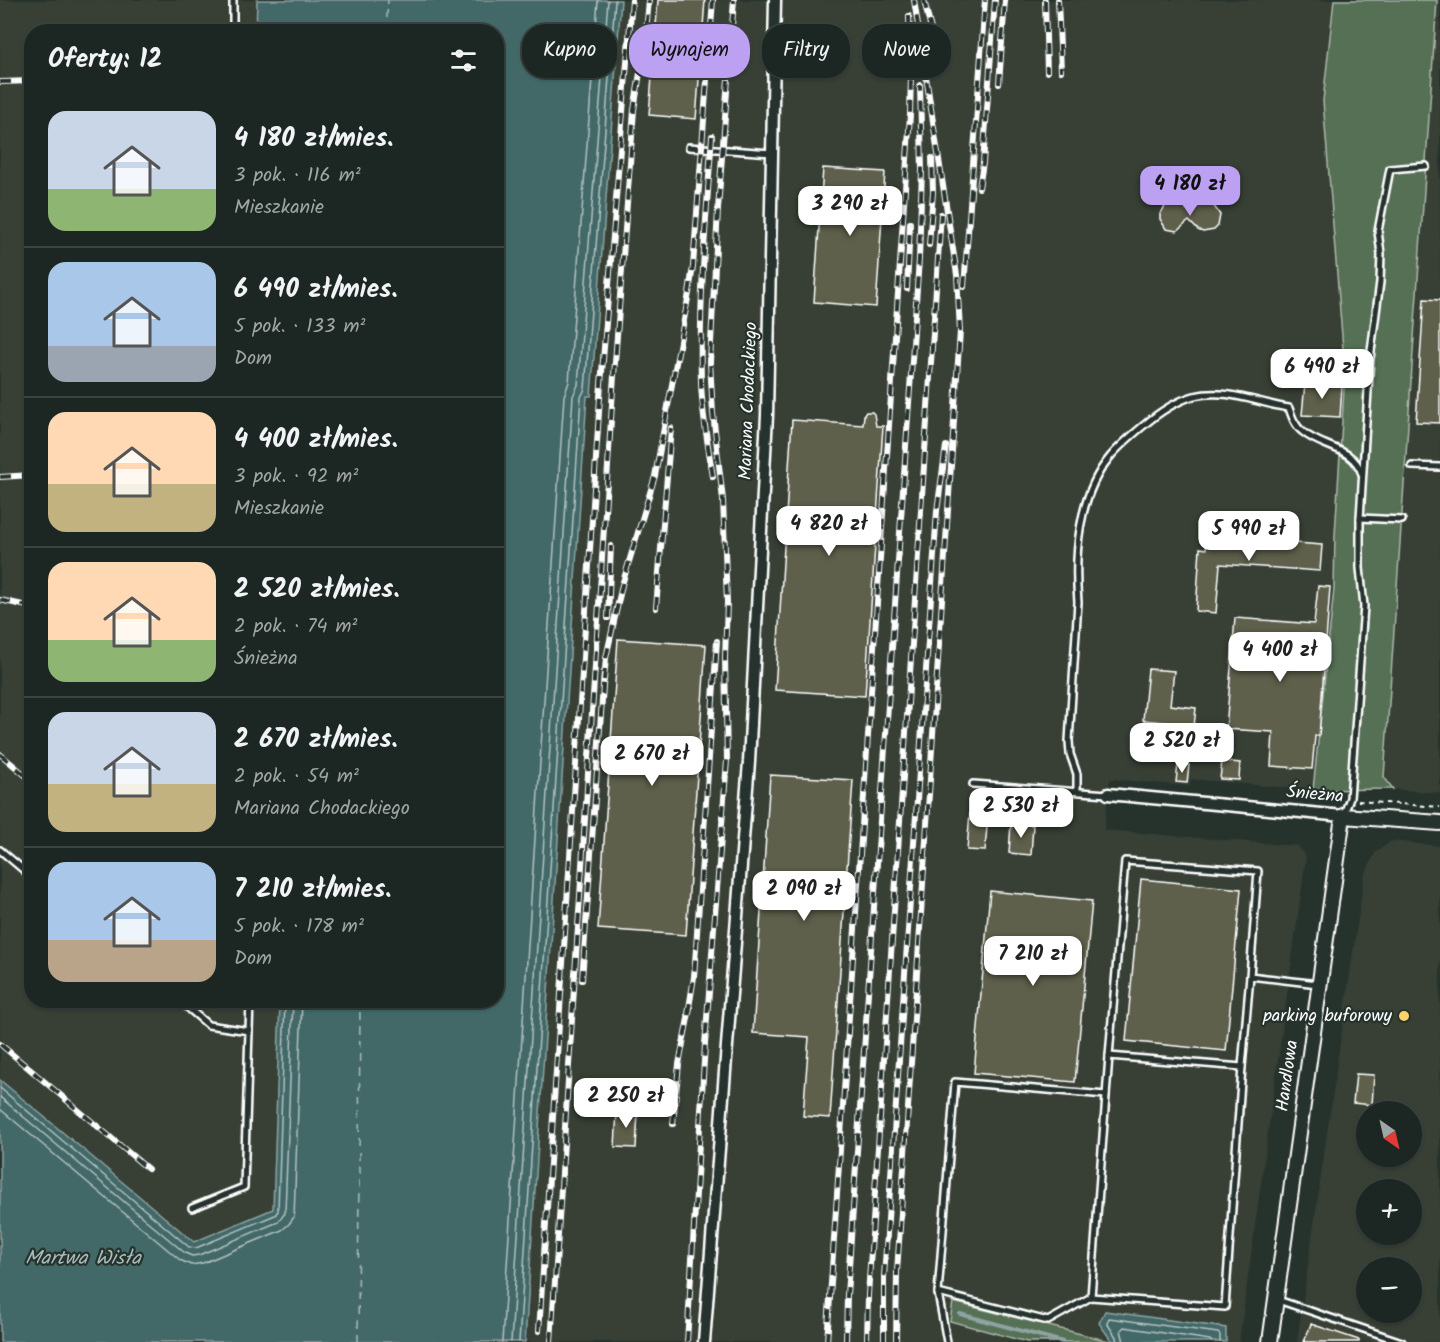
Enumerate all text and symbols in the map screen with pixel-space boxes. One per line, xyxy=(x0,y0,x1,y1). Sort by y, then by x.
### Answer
chip: Kupno xyxy=(522,24,617,78)
chip: Wynajem xyxy=(629,24,750,78)
chip: Filtry xyxy=(762,24,850,78)
chip: Nowe xyxy=(862,24,951,78)
text: Oferty: 12 xyxy=(48,39,162,81)
icon: filters xyxy=(447,44,480,77)
text: 4 180 zł/mies. xyxy=(234,118,394,160)
icon: home xyxy=(96,135,168,207)
text: 3 pok. · 116 m² xyxy=(234,160,361,192)
pin: 4 180 zł xyxy=(1128,166,1252,217)
text: 4 180 zł xyxy=(1154,169,1226,201)
pin: 3 290 zł xyxy=(788,186,912,237)
text: 3 290 zł xyxy=(812,189,888,221)
text: Mieszkanie xyxy=(234,192,324,224)
text: 6 490 zł/mies. xyxy=(234,269,398,311)
icon: home xyxy=(96,286,168,358)
text: 5 pok. · 133 m² xyxy=(234,311,366,343)
street label: Mariana Chodackiego xyxy=(732,321,766,481)
text: Dom xyxy=(234,343,272,375)
pin: 6 490 zł xyxy=(1260,349,1384,400)
text: 6 490 zł xyxy=(1285,352,1359,384)
text: 4 400 zł/mies. xyxy=(234,419,398,461)
icon: home xyxy=(96,436,168,508)
text: 3 pok. · 92 m² xyxy=(234,461,358,493)
text: Mieszkanie xyxy=(234,493,324,525)
pin: 4 820 zł xyxy=(767,506,891,557)
text: 4 820 zł xyxy=(790,509,868,541)
pin: 5 990 zł xyxy=(1187,511,1311,562)
text: 5 990 zł xyxy=(1212,514,1286,546)
text: 2 520 zł/mies. xyxy=(234,569,400,611)
icon: home xyxy=(96,586,168,658)
text: 2 pok. · 74 m² xyxy=(234,611,358,643)
pin: 4 400 zł xyxy=(1218,632,1342,683)
text: 4 400 zł xyxy=(1243,635,1317,667)
text: Śnieżna xyxy=(234,643,298,675)
text: 2 670 zł/mies. xyxy=(234,719,398,761)
pin: 2 520 zł xyxy=(1120,723,1244,774)
text: 2 520 zł xyxy=(1144,726,1220,758)
icon: home xyxy=(96,736,168,808)
pin: 2 670 zł xyxy=(590,736,714,787)
text: 2 670 zł xyxy=(615,739,689,771)
text: 2 pok. · 54 m² xyxy=(234,761,359,793)
street label: Śnieżna xyxy=(1285,778,1345,812)
pin: 2 530 zł xyxy=(959,788,1083,839)
text: 2 530 zł xyxy=(983,791,1059,823)
text: Mariana Chodackiego xyxy=(234,793,410,825)
text: 7 210 zł/mies. xyxy=(234,869,391,911)
pin: 2 090 zł xyxy=(742,871,866,922)
text: 2 090 zł xyxy=(767,874,841,906)
icon: home xyxy=(96,886,168,958)
text: 5 pok. · 178 m² xyxy=(234,911,364,943)
pin: 7 210 zł xyxy=(971,936,1095,987)
text: 7 210 zł xyxy=(998,939,1068,971)
text: Dom xyxy=(234,943,272,975)
place label: parking buforowy xyxy=(1262,1002,1393,1031)
marker: parking buforowy xyxy=(1397,1009,1411,1023)
street label: Handlowa xyxy=(1269,1038,1307,1114)
pin: 2 250 zł xyxy=(564,1078,688,1129)
text: 2 250 zł xyxy=(588,1081,664,1113)
north arrow xyxy=(1356,1101,1422,1167)
map controls xyxy=(1356,1101,1422,1323)
button: + xyxy=(1356,1179,1422,1245)
water label: Martwa Wisła xyxy=(25,1243,143,1275)
button: − xyxy=(1356,1257,1422,1323)

